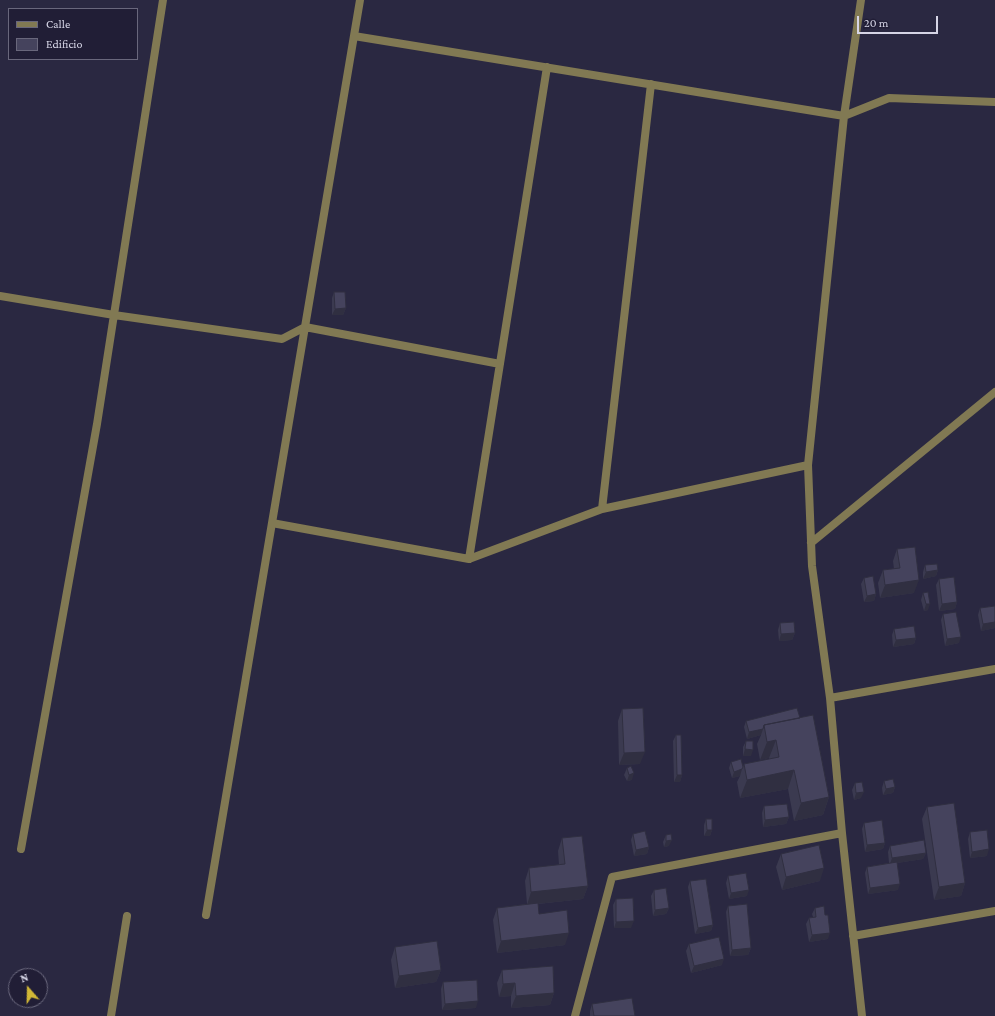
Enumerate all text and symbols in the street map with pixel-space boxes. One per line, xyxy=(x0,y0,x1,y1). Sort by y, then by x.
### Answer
legend xyxy=(8,8,138,60)
scale bar xyxy=(859,8,940,34)
text: 20 m xyxy=(864,16,888,30)
text: Calle xyxy=(46,17,70,31)
text: Edificio xyxy=(46,37,82,51)
north arrow xyxy=(8,968,48,1008)
text: N xyxy=(19,971,30,985)

